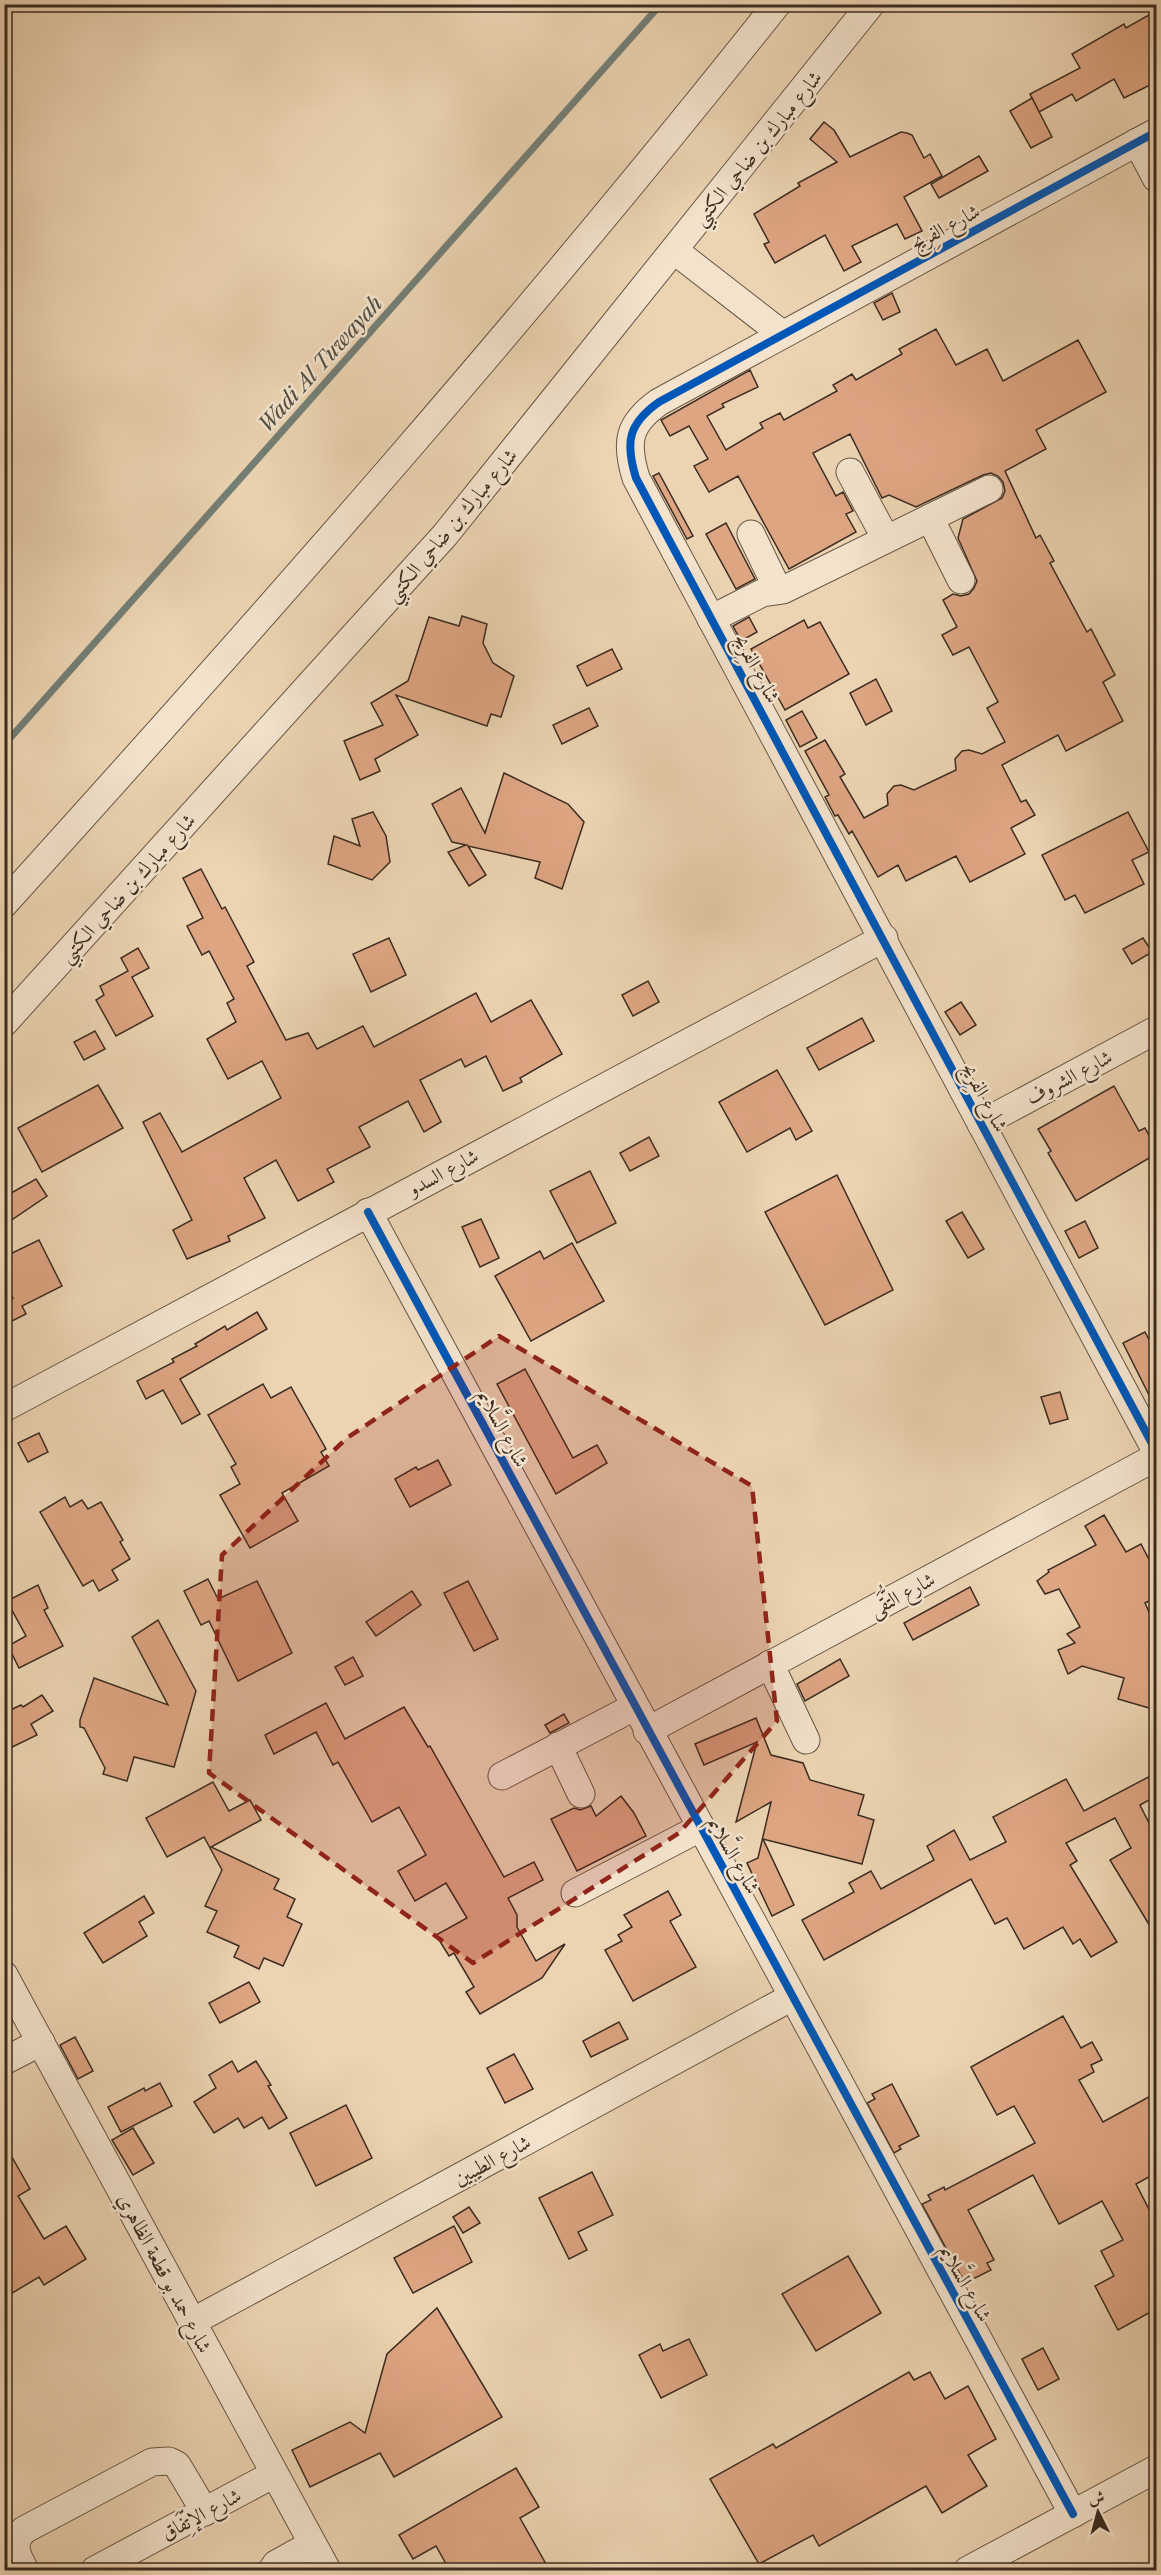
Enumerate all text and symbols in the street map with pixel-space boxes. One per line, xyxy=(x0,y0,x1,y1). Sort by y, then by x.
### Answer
street label: شارع مبارك بن ضاحي الكتبي xyxy=(687,66,832,235)
street label: شارع الفِريج xyxy=(906,199,987,261)
water label: Wadi Al Tuwayah xyxy=(253,291,388,437)
street label: شارع مبارك بن ضاحي الكتبي xyxy=(380,444,527,611)
street label: شارع الفِريج xyxy=(723,629,785,710)
street label: شارع مبارك بن ضاحي الكتبي xyxy=(54,808,206,972)
street label: شارع الشروف xyxy=(1022,1044,1119,1115)
street label: شارع الفِريج xyxy=(951,1058,1013,1139)
street label: شارع السدو xyxy=(402,1143,485,1207)
street label: شارع السَّلايم xyxy=(467,1383,538,1474)
street label: شارع التُّقَى xyxy=(862,1561,942,1627)
street label: شارع السَّلايم xyxy=(698,1810,769,1901)
street label: شارع الطيبين xyxy=(449,2130,537,2196)
street label: شارع حمد بو قطعة الظاهري xyxy=(108,2189,217,2360)
street label: شارع السَّلايم xyxy=(930,2238,1001,2329)
street label: شارع الإتِّفَاق xyxy=(156,2481,248,2550)
north arrow xyxy=(1068,2482,1128,2542)
text: ش xyxy=(1087,2486,1105,2508)

